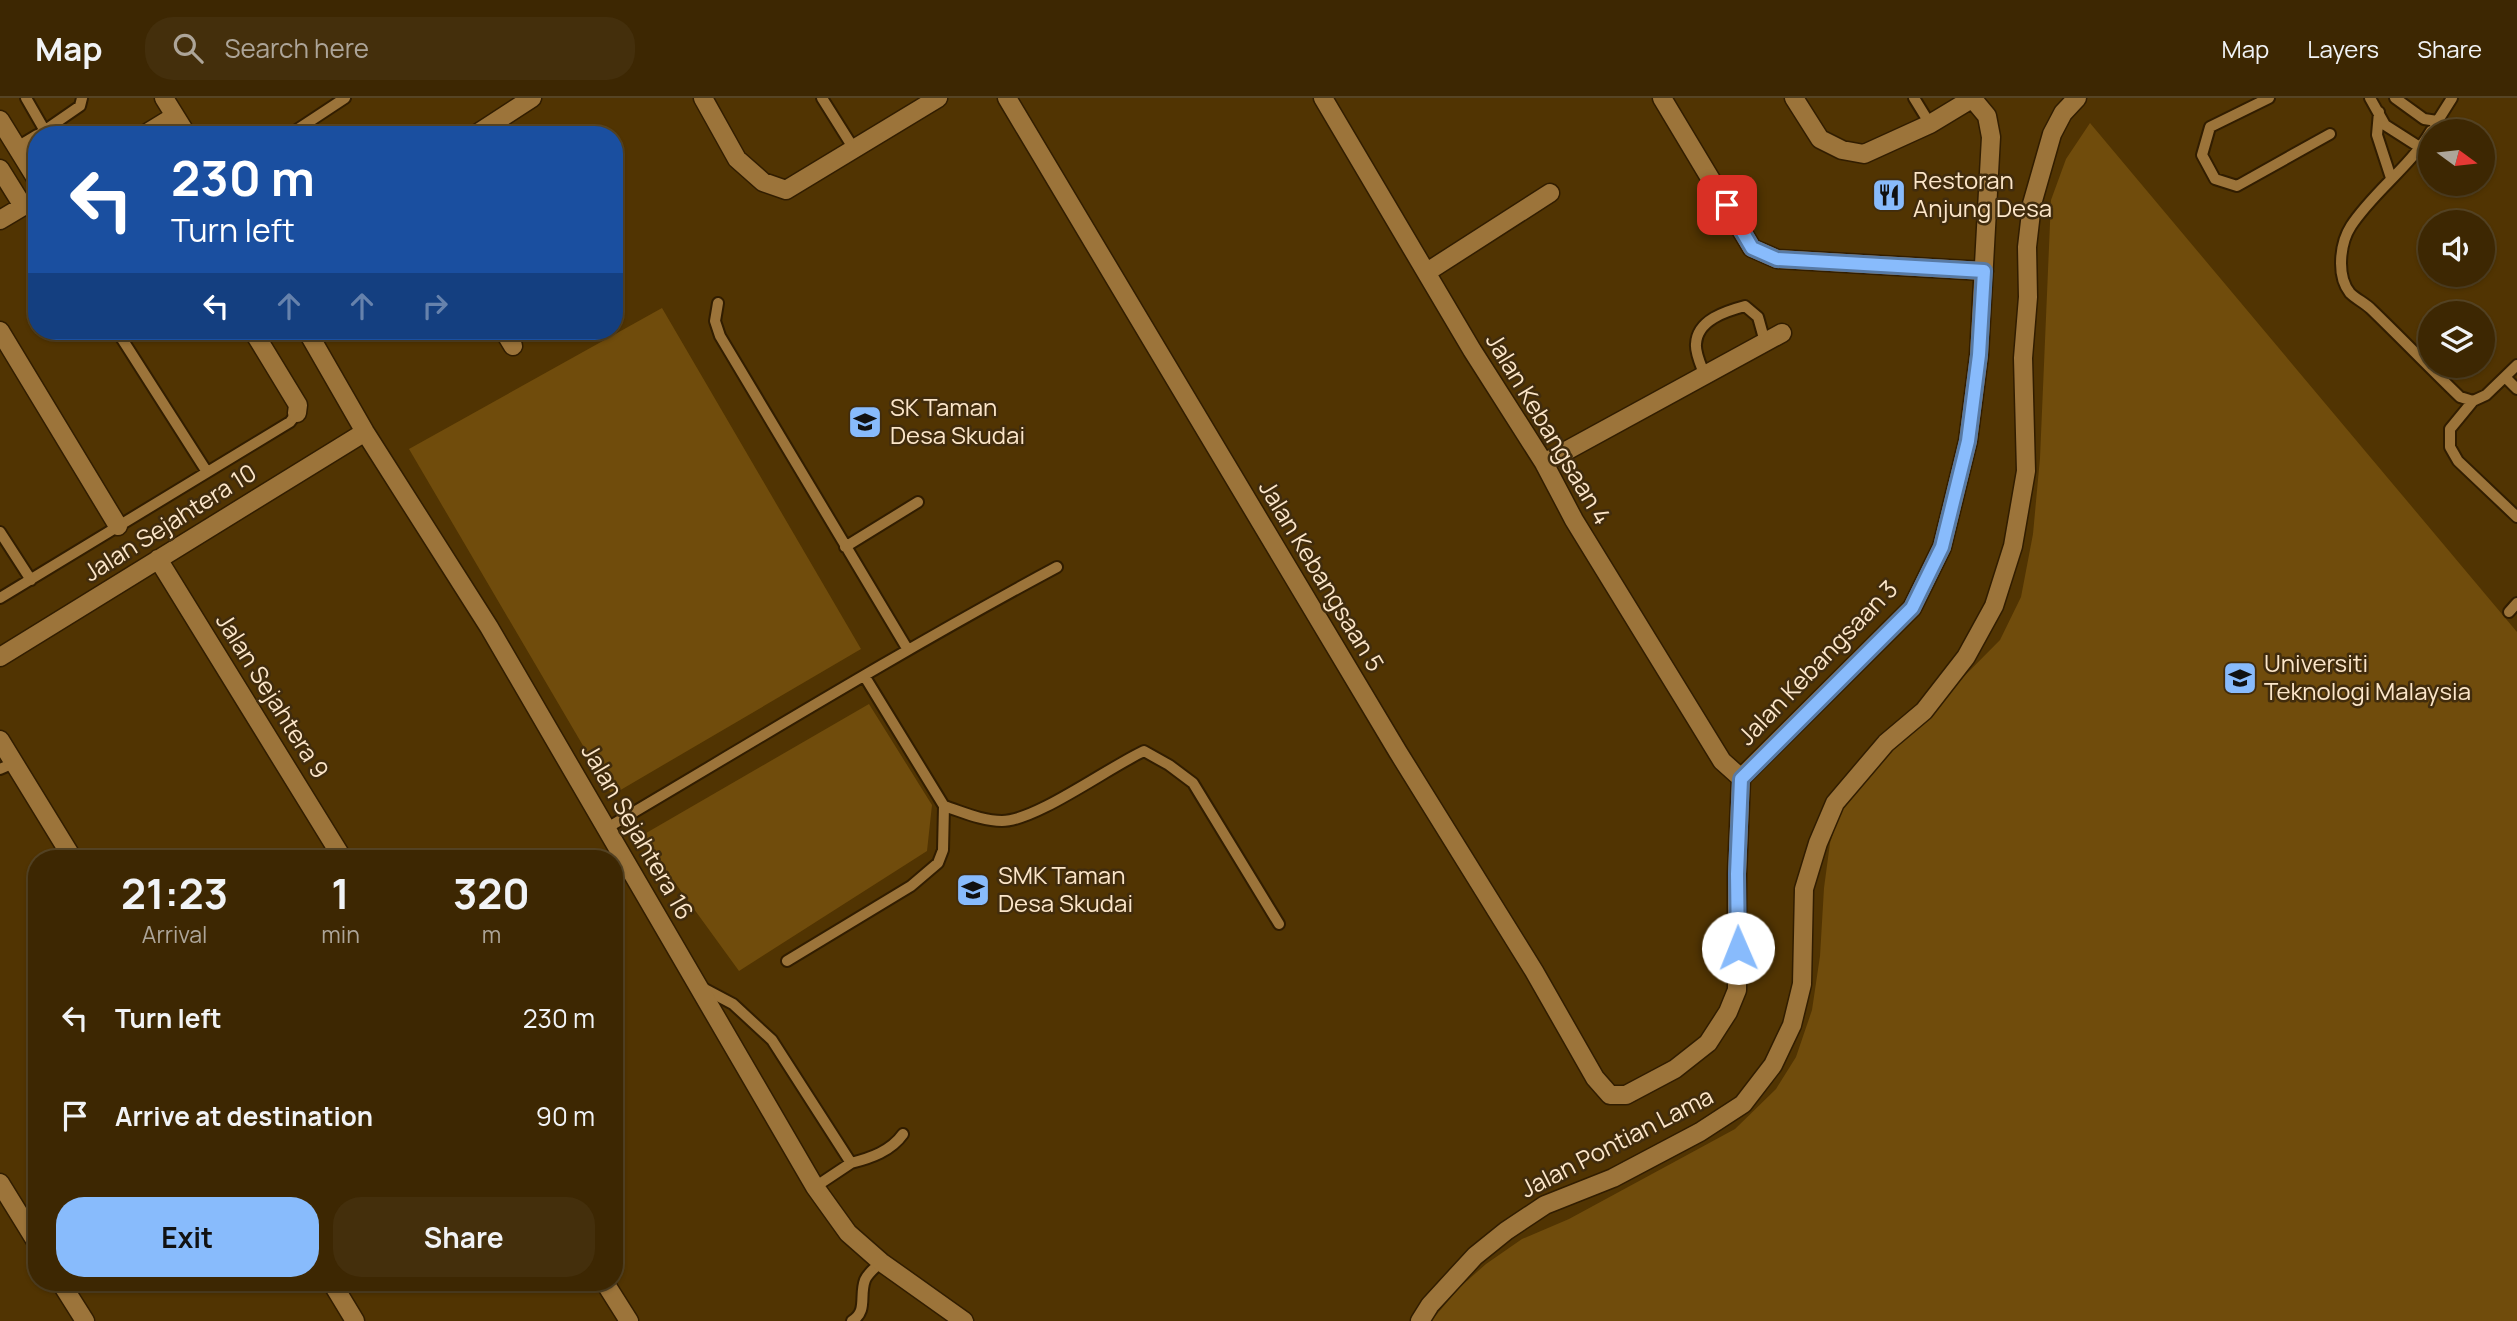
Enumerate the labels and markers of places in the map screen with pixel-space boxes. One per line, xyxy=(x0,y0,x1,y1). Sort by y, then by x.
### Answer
place label: Restoran Anjung Desa xyxy=(1913,163,2052,224)
pin xyxy=(1697,175,1757,235)
restaurant icon: Restoran Anjung Desa xyxy=(1870,176,1908,214)
place label: SK Taman Desa Skudai xyxy=(890,390,1025,451)
school or university icon: SK Taman Desa Skudai xyxy=(846,403,884,441)
place label: Universiti Teknologi Malaysia xyxy=(2264,646,2471,707)
school or university icon: Universiti Teknologi Malaysia xyxy=(2221,659,2259,697)
place label: SMK Taman Desa Skudai xyxy=(998,858,1133,919)
school or university icon: SMK Taman Desa Skudai xyxy=(954,871,992,909)

